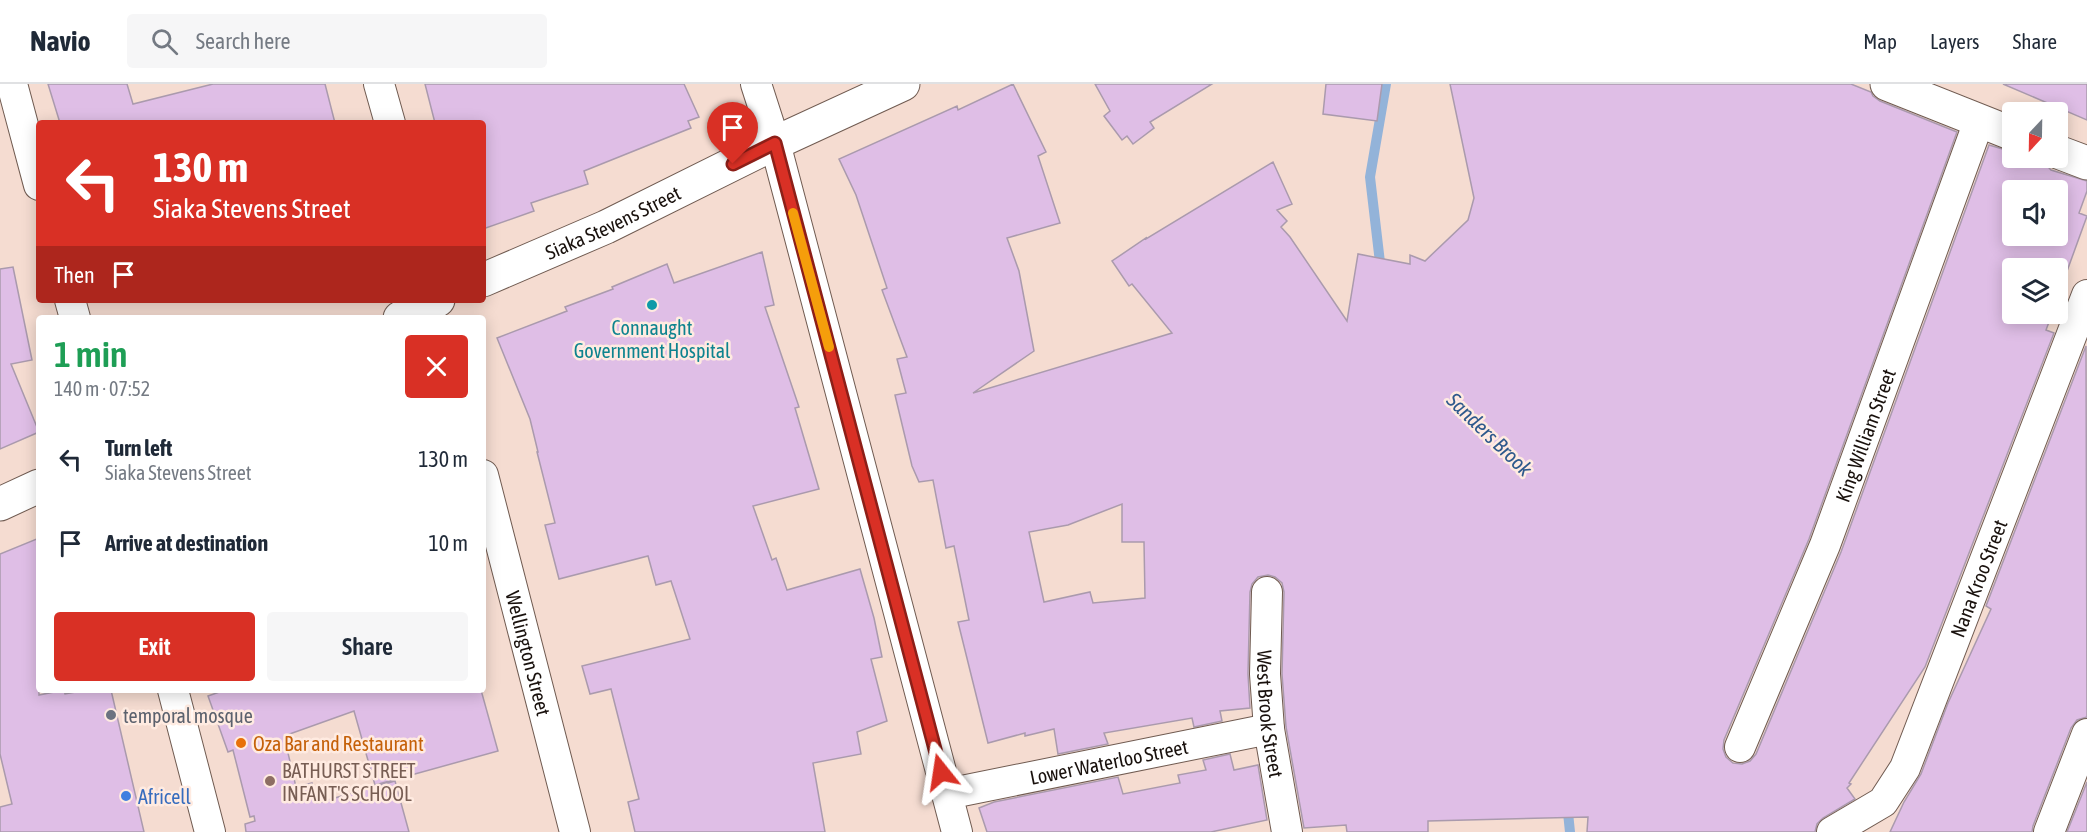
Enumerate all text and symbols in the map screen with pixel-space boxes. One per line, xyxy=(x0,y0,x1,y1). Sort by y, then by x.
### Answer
search box xyxy=(127,14,547,68)
text: Navio xyxy=(30,25,91,57)
icon: search xyxy=(148,25,181,58)
text: Search here xyxy=(196,28,291,54)
text: Map xyxy=(1863,29,1897,53)
text: Layers xyxy=(1930,29,1980,53)
text: Share xyxy=(2013,29,2057,53)
pin xyxy=(707,102,758,164)
north arrow xyxy=(2002,102,2068,168)
map controls xyxy=(2002,102,2068,324)
icon: arrive xyxy=(716,111,749,144)
text: 130 m xyxy=(153,143,248,191)
icon: left xyxy=(54,144,132,222)
street label: Siaka Stevens Street xyxy=(542,180,684,263)
button: sound xyxy=(2002,180,2068,246)
text: Siaka Stevens Street xyxy=(153,193,351,224)
icon: arrive xyxy=(107,258,140,291)
button: layers xyxy=(2002,258,2068,324)
text: Then xyxy=(54,262,95,288)
marker: Connaught Government Hospital xyxy=(645,298,659,312)
place label: Connaught Government Hospital xyxy=(574,316,731,362)
text: 1 min xyxy=(54,333,128,375)
button: close xyxy=(405,335,468,398)
street label: King William Street xyxy=(1830,365,1900,505)
text: 140 m · 07:52 xyxy=(54,377,150,400)
water label: Sanders Brook xyxy=(1442,387,1538,481)
text: Turn left xyxy=(105,435,172,461)
icon: left xyxy=(54,443,87,476)
text: 130 m xyxy=(418,446,468,472)
text: Siaka Stevens Street xyxy=(105,461,251,484)
street label: Nana Kroo Street xyxy=(1945,516,2011,640)
icon: arrive xyxy=(54,527,87,560)
text: Arrive at destination xyxy=(105,530,268,556)
text: 10 m xyxy=(428,530,468,556)
street label: Wellington Street xyxy=(502,588,556,718)
button: Exit xyxy=(54,612,255,681)
button: Share xyxy=(267,612,468,681)
street label: West Brook Street xyxy=(1253,650,1289,779)
place label: temporal mosque xyxy=(123,704,253,727)
marker: temporal mosque xyxy=(104,708,118,722)
place label: Oza Bar and Restaurant xyxy=(253,732,424,755)
street label: Lower Waterloo Street xyxy=(1028,734,1190,789)
marker: Oza Bar and Restaurant xyxy=(234,736,248,750)
position arrow xyxy=(909,740,973,804)
place label: BATHURST STREET INFANT'S SCHOOL xyxy=(282,759,416,805)
marker: BATHURST STREET INFANT'S SCHOOL xyxy=(263,774,277,788)
place label: Africell xyxy=(138,785,192,808)
marker: Africell xyxy=(119,789,133,803)

